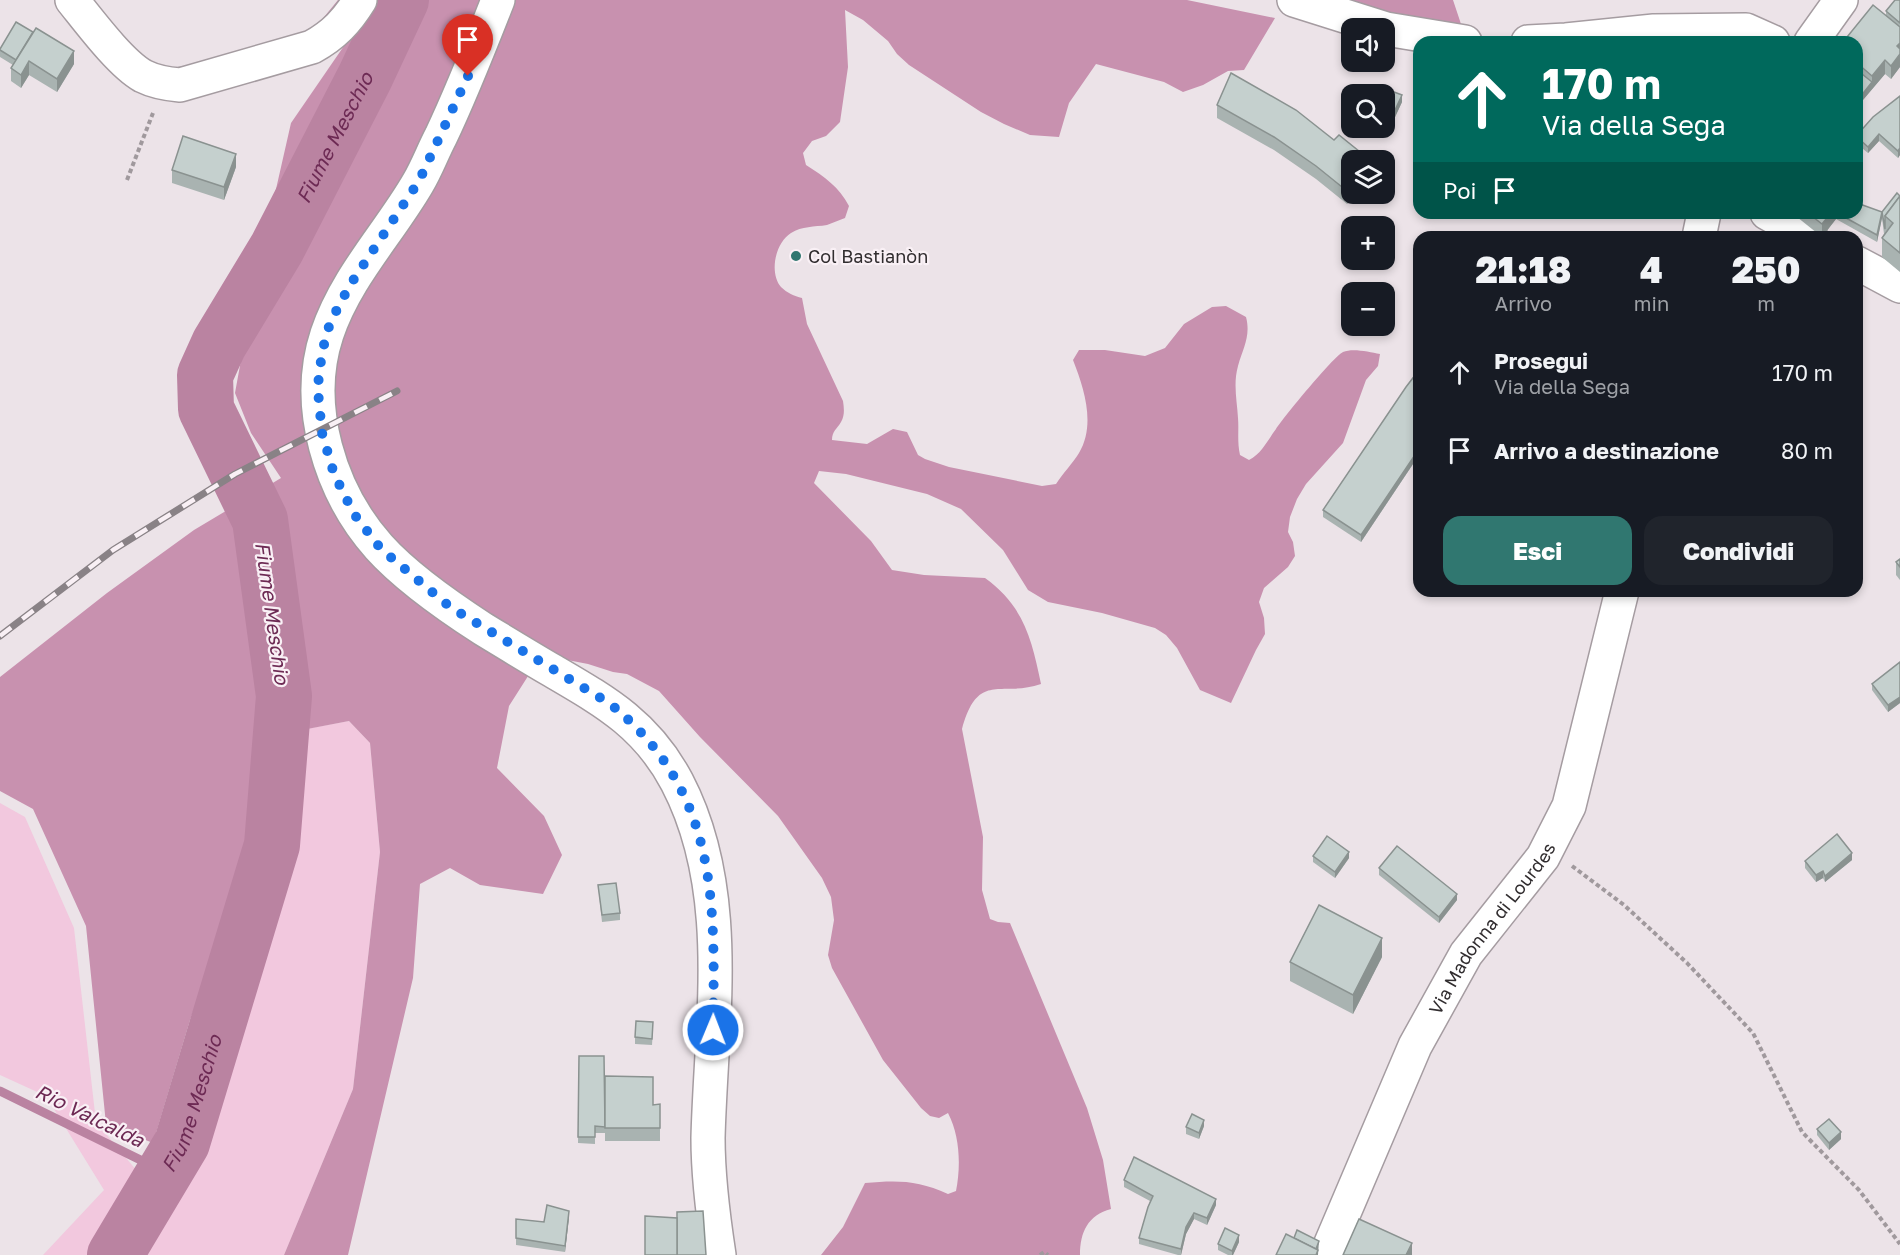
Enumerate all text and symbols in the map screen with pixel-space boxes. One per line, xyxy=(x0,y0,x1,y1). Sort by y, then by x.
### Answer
pin xyxy=(442,14,493,76)
map controls xyxy=(1341,18,1395,336)
button: sound xyxy=(1341,18,1395,72)
icon: arrive xyxy=(451,23,484,56)
text: 170 m xyxy=(1542,58,1661,108)
icon: ahead xyxy=(1443,60,1521,138)
water label: Fiume Meschio xyxy=(290,67,378,207)
button: search xyxy=(1341,84,1395,138)
text: Via della Sega xyxy=(1542,109,1726,141)
button: layers xyxy=(1341,150,1395,204)
icon: arrive xyxy=(1488,174,1521,207)
text: Poi xyxy=(1443,177,1476,204)
button: + xyxy=(1341,216,1395,270)
place label: Col Bastianòn xyxy=(808,245,928,267)
text: 21:18 xyxy=(1476,248,1571,291)
text: 4 xyxy=(1640,248,1663,291)
text: 250 xyxy=(1732,248,1800,291)
marker: Col Bastianòn xyxy=(789,249,803,263)
button: − xyxy=(1341,282,1395,336)
text: Arrivo xyxy=(1495,291,1552,315)
text: min xyxy=(1634,291,1669,315)
text: m xyxy=(1757,291,1775,315)
text: Prosegui xyxy=(1494,347,1588,374)
icon: ahead xyxy=(1443,356,1476,389)
text: 170 m xyxy=(1772,359,1833,386)
text: Via della Sega xyxy=(1494,374,1630,398)
icon: arrive xyxy=(1443,434,1476,467)
text: Arrivo a destinazione xyxy=(1494,437,1719,464)
text: 80 m xyxy=(1781,437,1833,464)
button: Esci xyxy=(1443,516,1632,585)
button: Condividi xyxy=(1644,516,1833,585)
water label: Fiume Meschio xyxy=(251,540,295,687)
street label: Via Madonna di Lourdes xyxy=(1424,839,1560,1018)
position arrow xyxy=(681,998,745,1062)
water label: Fiume Meschio xyxy=(156,1031,226,1176)
water label: Rio Valcalda xyxy=(32,1078,149,1152)

